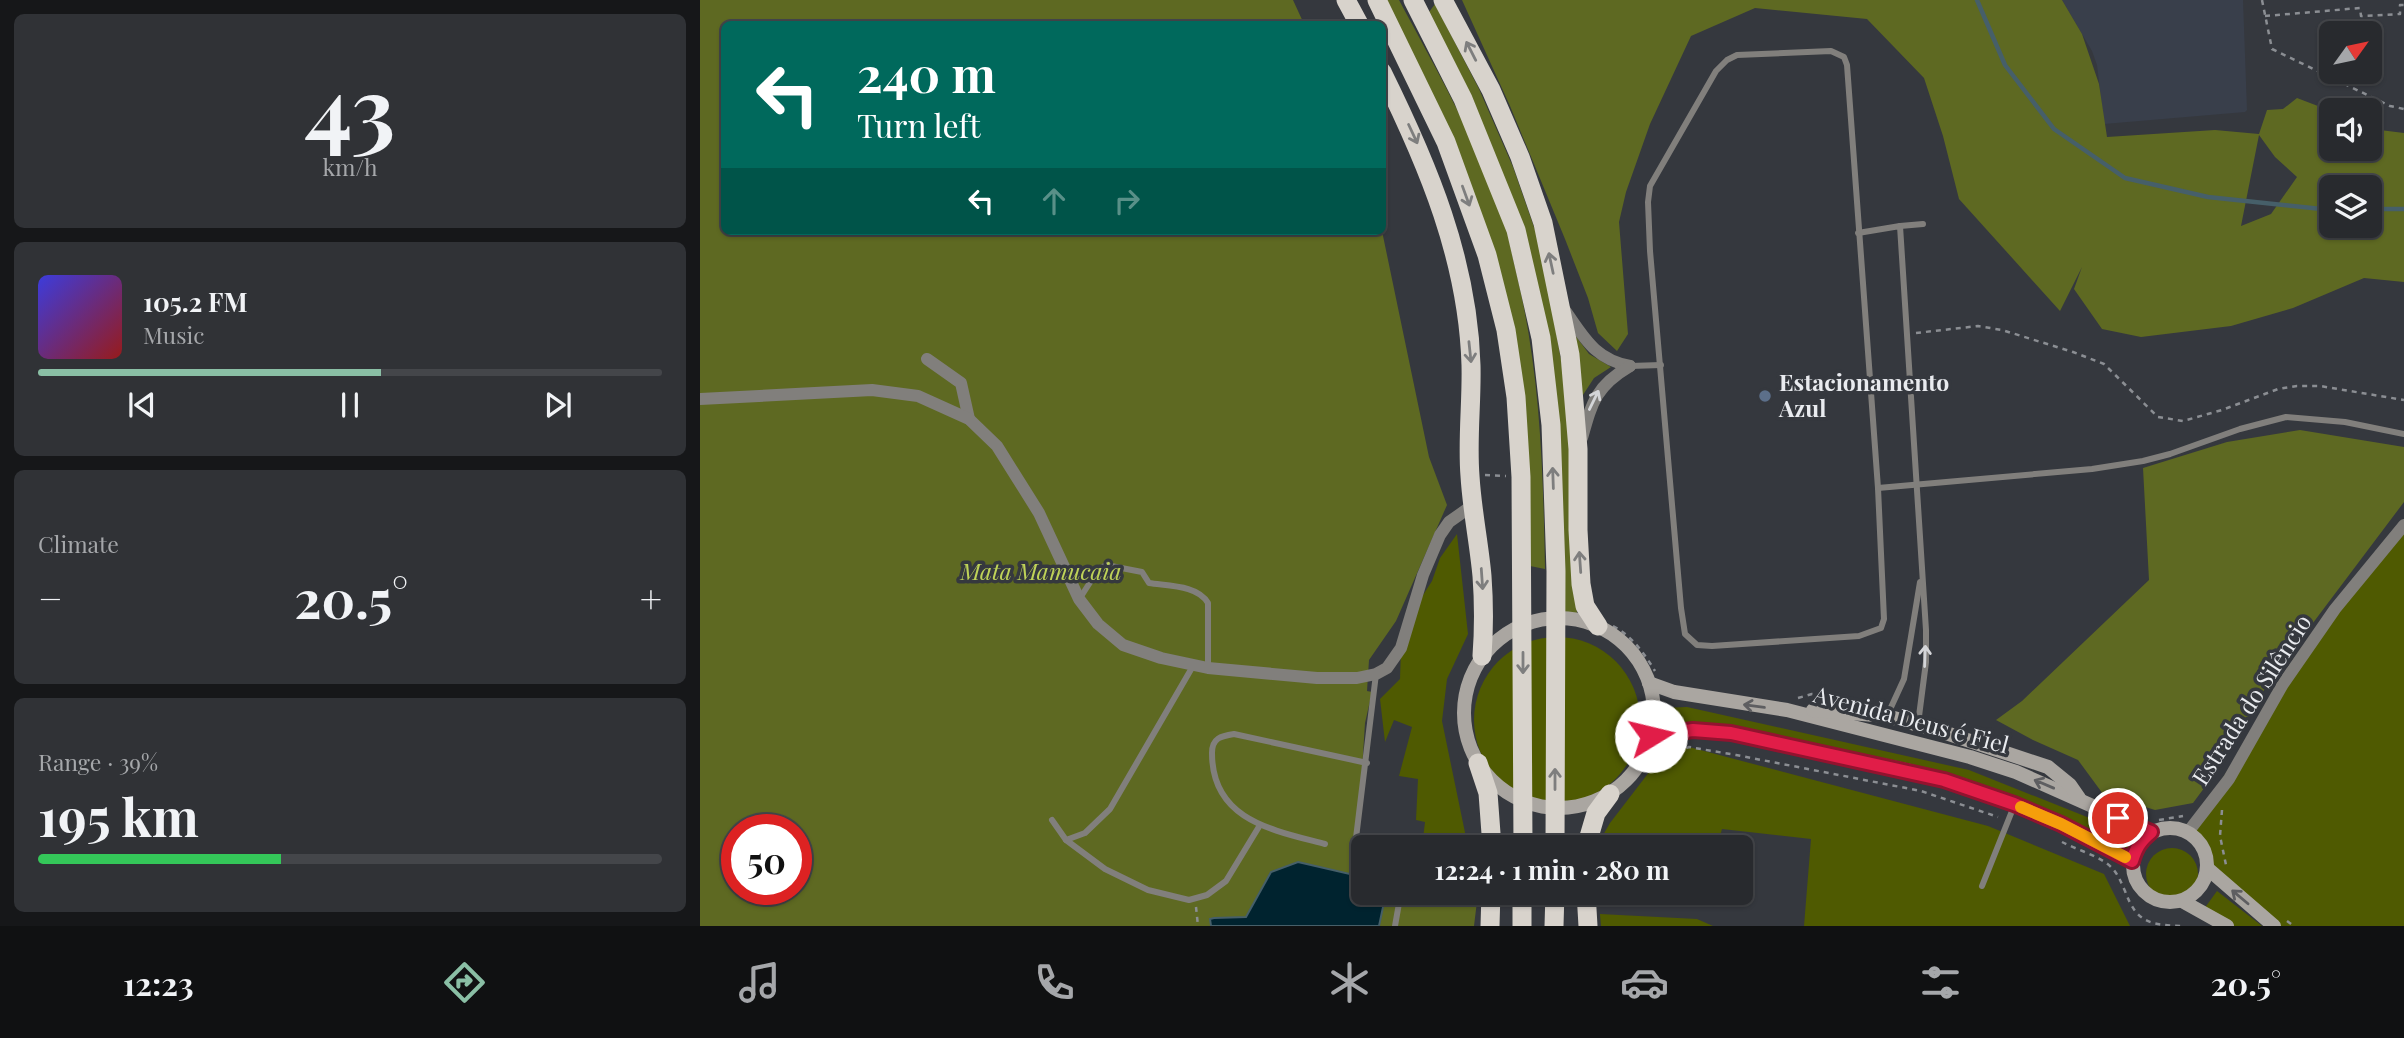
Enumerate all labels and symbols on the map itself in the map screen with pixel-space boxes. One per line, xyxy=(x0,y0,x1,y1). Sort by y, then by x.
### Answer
north arrow xyxy=(2319,21,2382,84)
one-way arrow xyxy=(1464,41,1477,62)
one-way arrow xyxy=(1406,123,1420,144)
one-way arrow xyxy=(1460,185,1473,207)
one-way arrow xyxy=(1544,252,1558,275)
one-way arrow xyxy=(1464,341,1477,363)
place label: Estacionamento Azul xyxy=(1778,366,1949,423)
marker: Estacionamento Azul xyxy=(1757,388,1773,404)
one-way arrow xyxy=(1588,390,1602,411)
one-way arrow xyxy=(1546,467,1559,490)
one-way arrow xyxy=(1573,551,1586,573)
park label: Mata Mamucaia xyxy=(960,555,1121,586)
one-way arrow xyxy=(1476,567,1489,590)
street label: Estrada do Silêncio xyxy=(2184,608,2318,790)
one-way arrow xyxy=(1919,645,1932,668)
one-way arrow xyxy=(1516,651,1530,674)
street label: Avenida Deus é Fiel xyxy=(1809,677,2013,760)
position arrow xyxy=(1614,699,1688,773)
one-way arrow xyxy=(1743,699,1766,712)
one-way arrow xyxy=(1548,768,1562,791)
one-way arrow xyxy=(2034,777,2055,790)
pin xyxy=(2088,788,2148,848)
speed limit sign: 50 xyxy=(721,814,812,905)
one-way arrow xyxy=(2232,889,2250,905)

